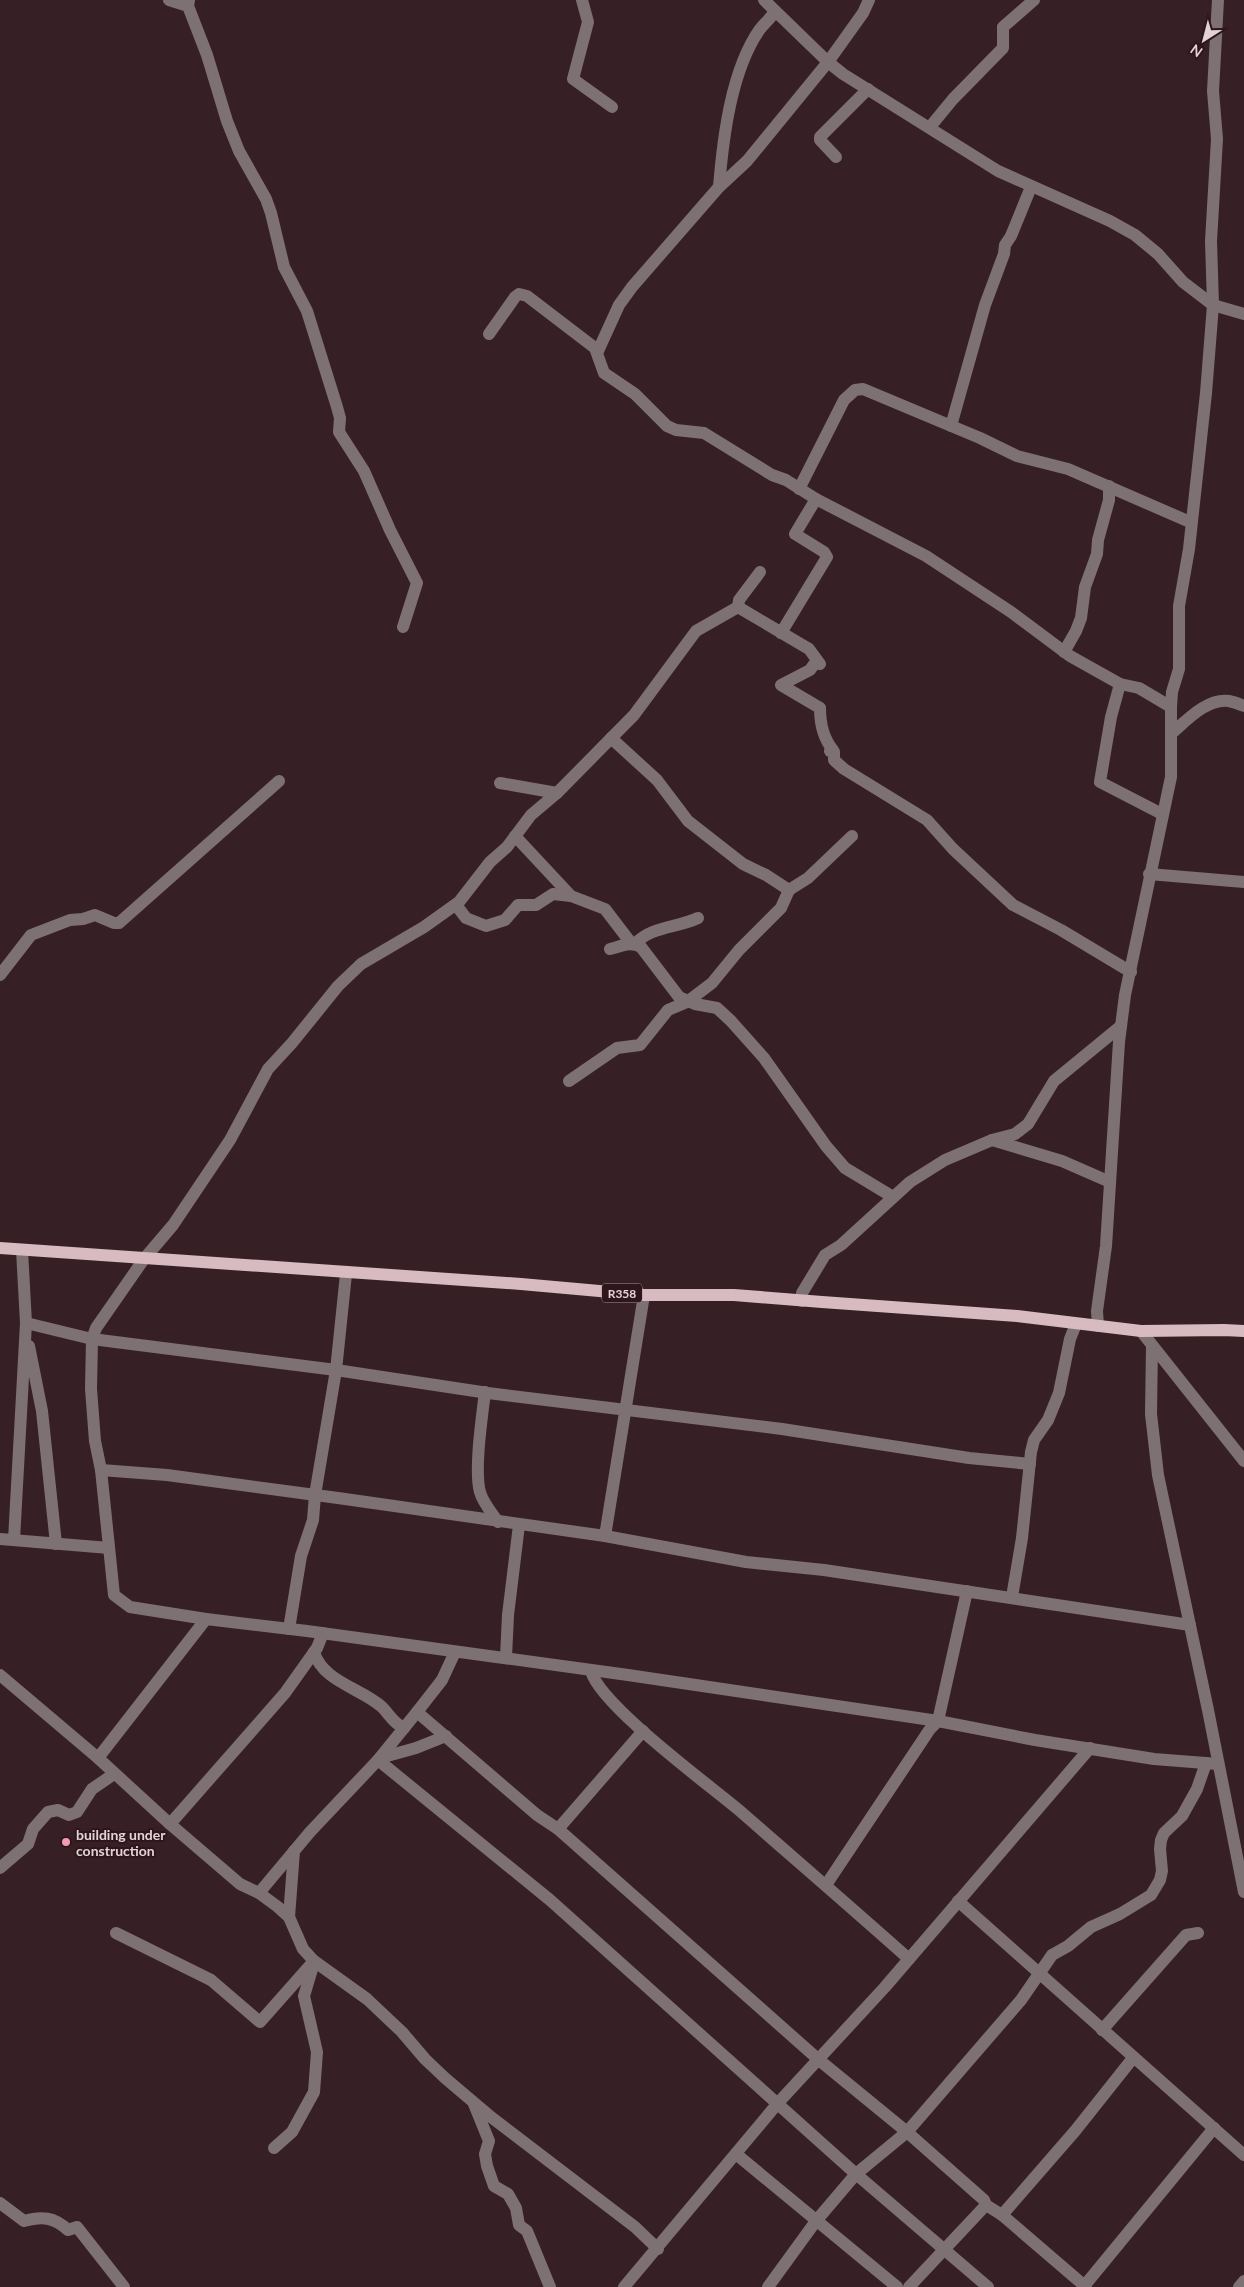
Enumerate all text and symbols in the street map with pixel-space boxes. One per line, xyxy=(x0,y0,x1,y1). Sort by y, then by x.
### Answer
north arrow xyxy=(1179,15,1229,65)
text: N xyxy=(1187,41,1205,61)
road number: R358 xyxy=(602,1284,642,1302)
place label: building under construction xyxy=(76,1826,166,1859)
marker: building under construction xyxy=(60,1836,72,1848)

